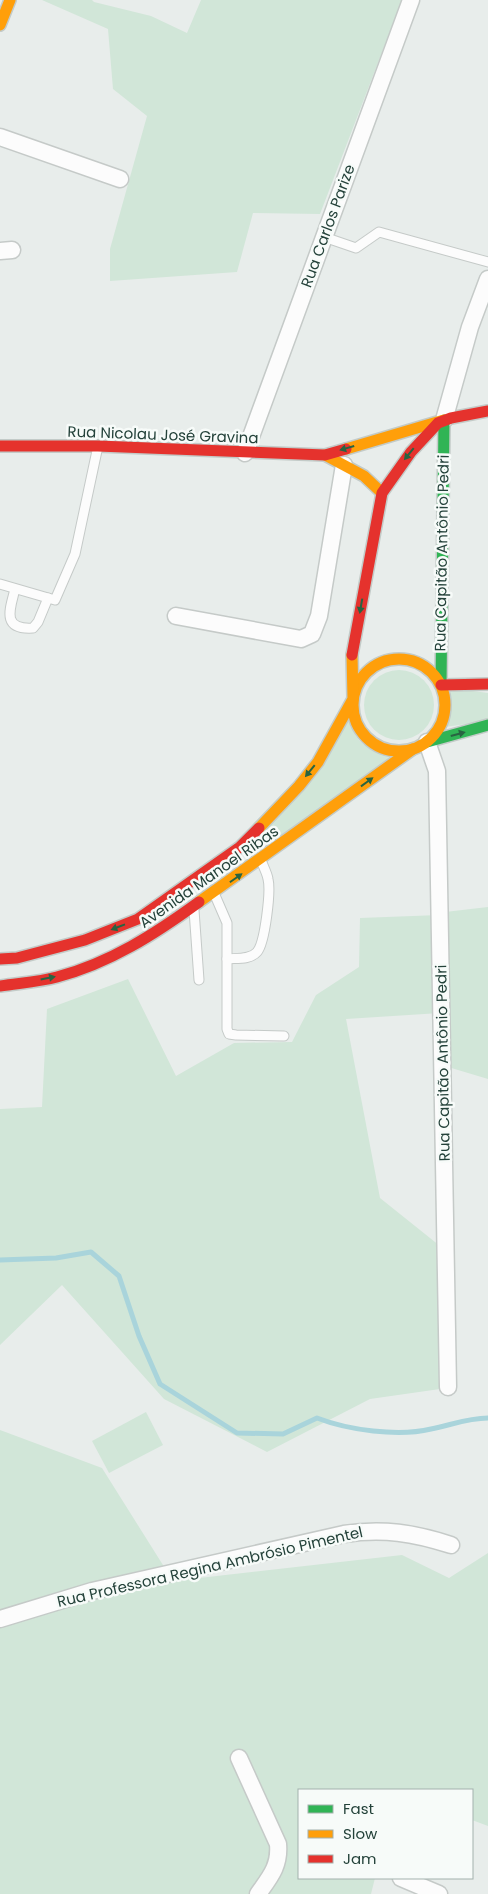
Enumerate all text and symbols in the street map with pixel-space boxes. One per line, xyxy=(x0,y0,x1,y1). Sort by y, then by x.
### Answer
street label: Rua Carlos Parize xyxy=(296,161,360,290)
street label: Rua Nicolau José Gravina xyxy=(67,421,259,448)
one-way arrow xyxy=(339,445,354,453)
one-way arrow xyxy=(404,447,415,460)
street label: Rua Capitão Antônio Pedri xyxy=(429,454,454,652)
one-way arrow xyxy=(356,598,364,614)
one-way arrow xyxy=(450,729,465,737)
one-way arrow xyxy=(305,765,316,778)
one-way arrow xyxy=(361,777,374,787)
street label: Avenida Manoel Ribas xyxy=(135,820,283,933)
one-way arrow xyxy=(229,873,243,883)
one-way arrow xyxy=(110,923,125,931)
street label: Rua Capitão Antônio Pedri xyxy=(430,964,455,1162)
one-way arrow xyxy=(41,974,57,982)
street label: Rua Professora Regina Ambrósio Pimentel xyxy=(55,1521,365,1612)
legend xyxy=(298,1789,473,1879)
text: Fast xyxy=(343,1798,374,1819)
text: Slow xyxy=(343,1823,378,1844)
text: Jam xyxy=(343,1848,377,1869)

